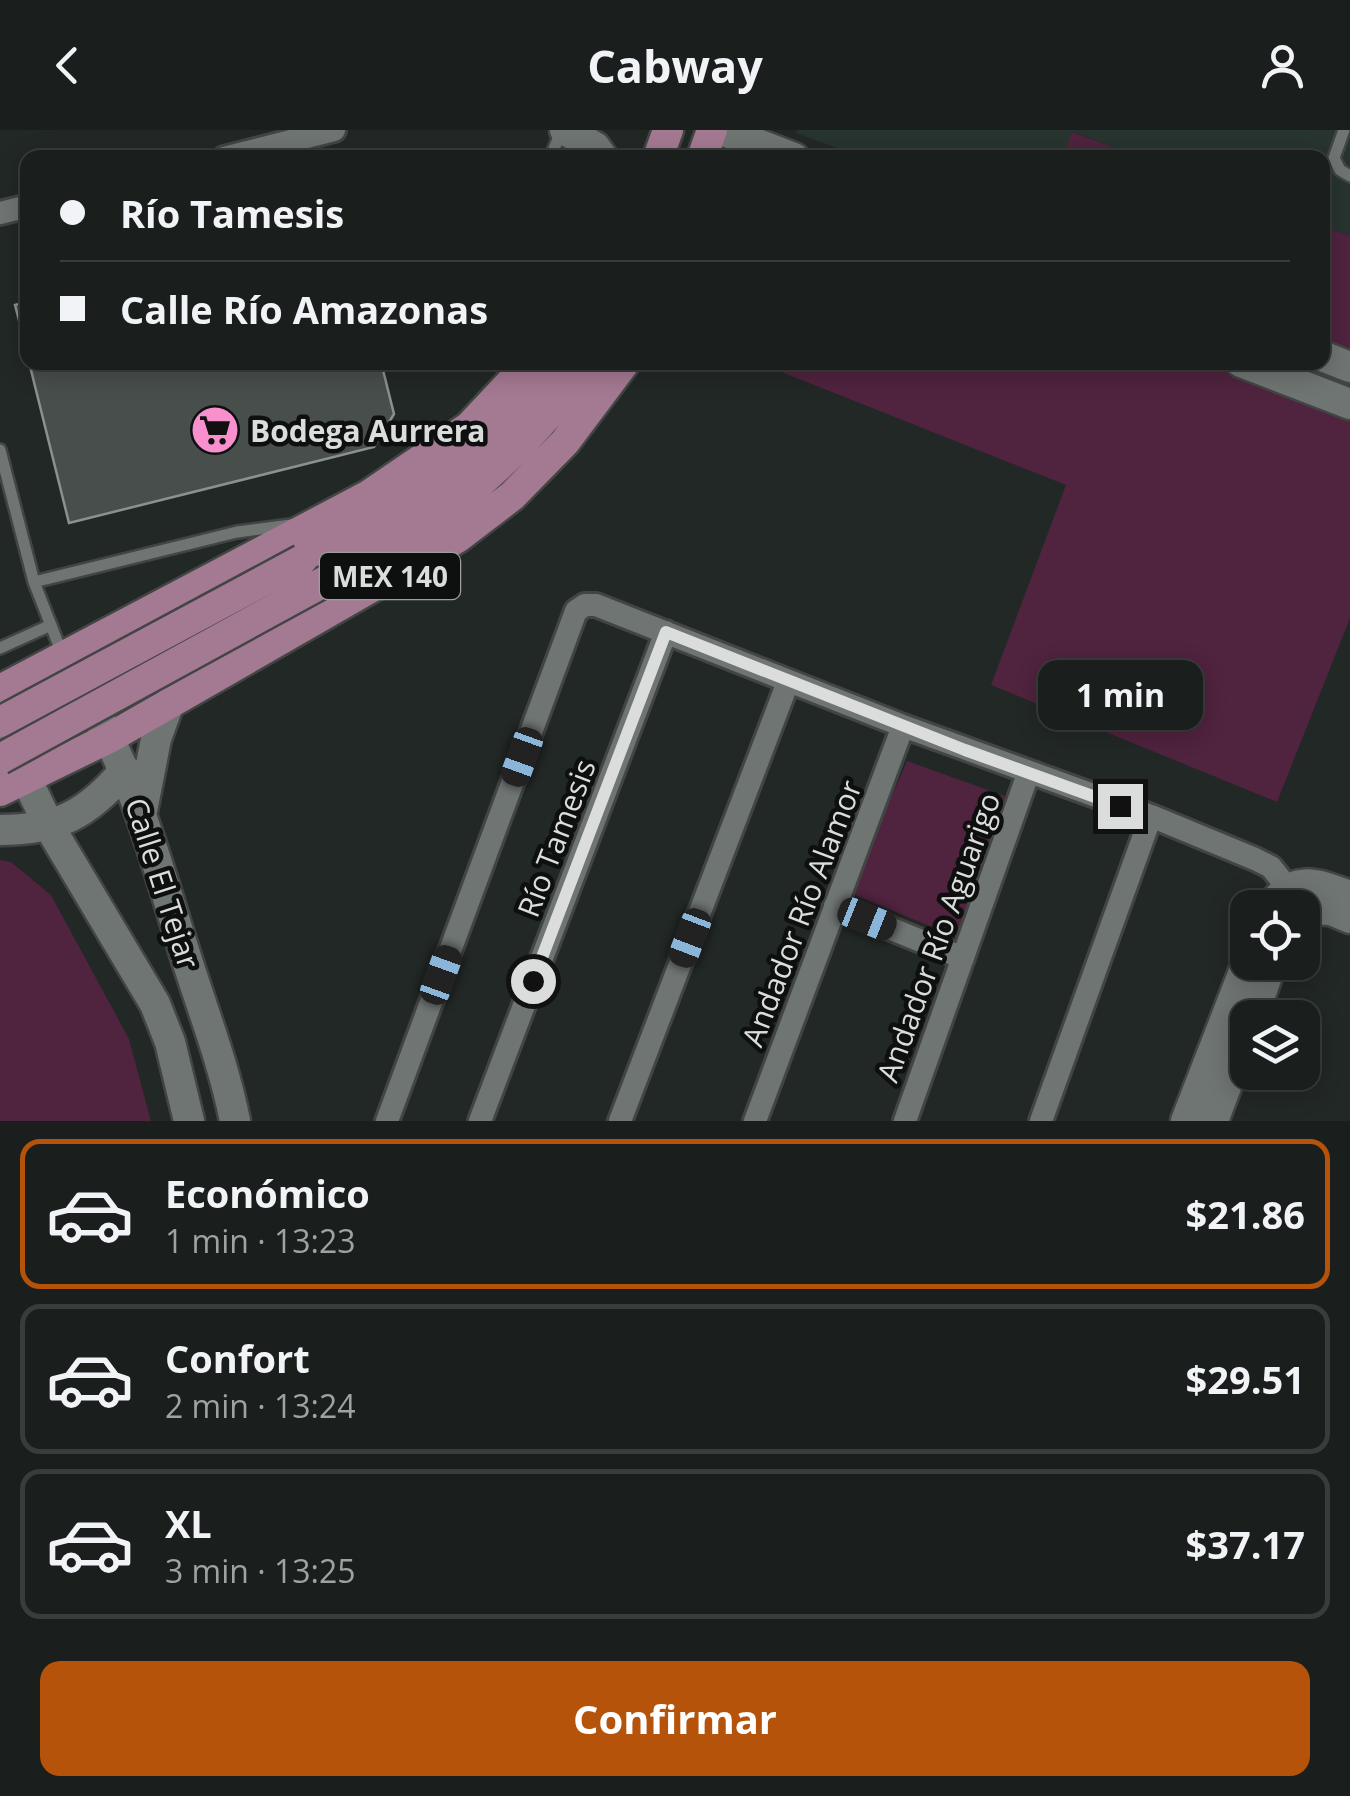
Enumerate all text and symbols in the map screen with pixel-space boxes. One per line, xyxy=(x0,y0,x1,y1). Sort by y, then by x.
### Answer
text: Cabway xyxy=(587,35,763,96)
icon: back xyxy=(40,38,95,93)
icon: person xyxy=(1255,38,1310,93)
text: Río Tamesis xyxy=(120,187,344,239)
text: Calle Río Amazonas xyxy=(120,283,488,335)
supermarket icon: Bodega Aurrera xyxy=(189,404,241,456)
place label: Bodega Aurrera xyxy=(250,410,485,451)
road number: MEX 140 xyxy=(320,553,460,599)
callout: 1 min xyxy=(1038,661,1202,731)
text: 1 min xyxy=(1076,673,1165,716)
car xyxy=(498,724,546,790)
street label: Río Tamesis xyxy=(507,753,605,923)
street label: Andador Río Alamor xyxy=(731,774,871,1052)
route end xyxy=(1098,784,1143,829)
street label: Andador Río Aguarigo xyxy=(867,787,1009,1087)
street label: Calle El Tejar xyxy=(116,792,210,974)
map controls xyxy=(1230,890,1320,1090)
button: locate xyxy=(1230,890,1320,980)
car xyxy=(834,894,900,944)
car xyxy=(665,905,715,971)
car xyxy=(417,942,465,1008)
route start xyxy=(511,959,556,1004)
button: layers xyxy=(1230,1000,1320,1090)
text: Económico xyxy=(165,1167,370,1219)
icon: car xyxy=(45,1169,135,1259)
text: $21.86 xyxy=(1186,1188,1305,1240)
text: 1 min · 13:23 xyxy=(165,1219,356,1262)
text: Confort xyxy=(165,1332,310,1384)
icon: car xyxy=(45,1334,135,1424)
text: $29.51 xyxy=(1186,1353,1305,1405)
text: 2 min · 13:24 xyxy=(165,1384,356,1427)
text: XL xyxy=(165,1497,212,1549)
icon: car xyxy=(45,1499,135,1589)
text: $37.17 xyxy=(1186,1518,1305,1570)
text: 3 min · 13:25 xyxy=(165,1549,356,1592)
button: Confirmar xyxy=(40,1661,1310,1776)

